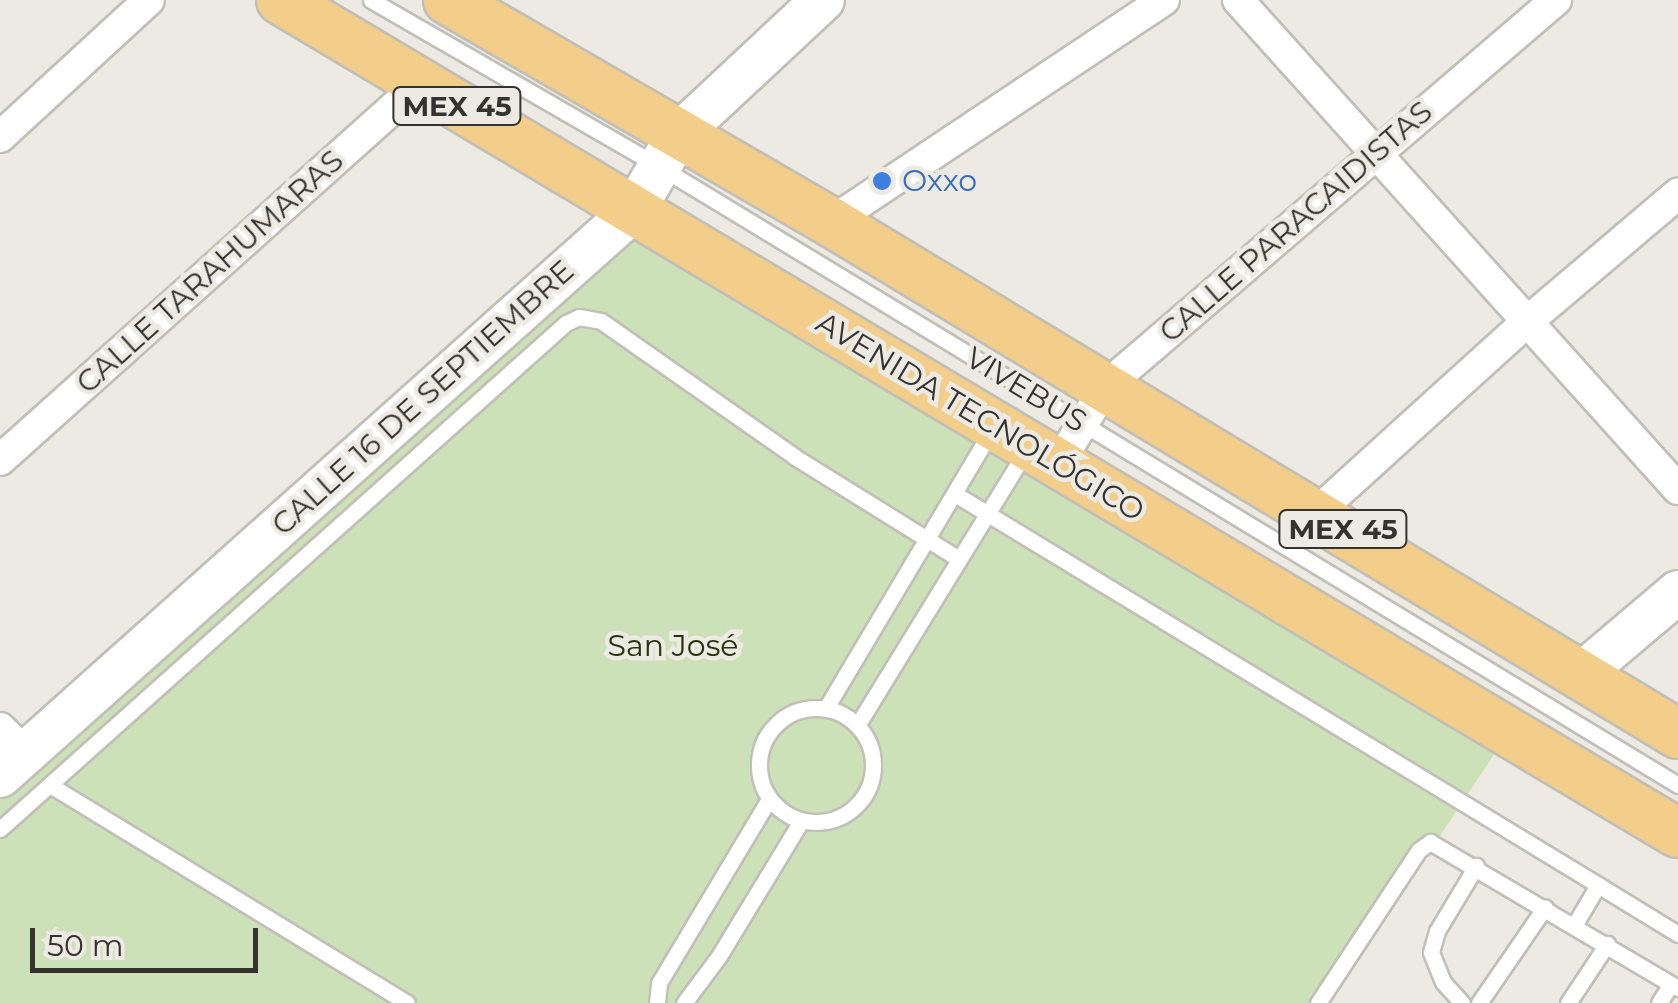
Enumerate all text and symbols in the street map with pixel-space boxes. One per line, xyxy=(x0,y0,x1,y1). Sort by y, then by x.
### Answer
road number: MEX 45 xyxy=(392,83,522,129)
street label: CALLE PARACAIDISTAS xyxy=(1152,94,1440,350)
street label: CALLE TARAHUMARAS xyxy=(69,143,351,401)
place label: Oxxo xyxy=(902,163,977,199)
marker: Oxxo xyxy=(871,170,893,192)
street label: CALLE 16 DE SEPTIEMBRE xyxy=(265,253,581,543)
street label: AVENIDA TECNOLÓGICO xyxy=(809,305,1151,529)
street label: VIVEBUS xyxy=(959,340,1093,440)
road number: MEX 45 xyxy=(1278,506,1408,552)
park label: San José xyxy=(608,628,738,664)
scale bar xyxy=(35,908,262,970)
text: 50 m xyxy=(47,927,124,964)

